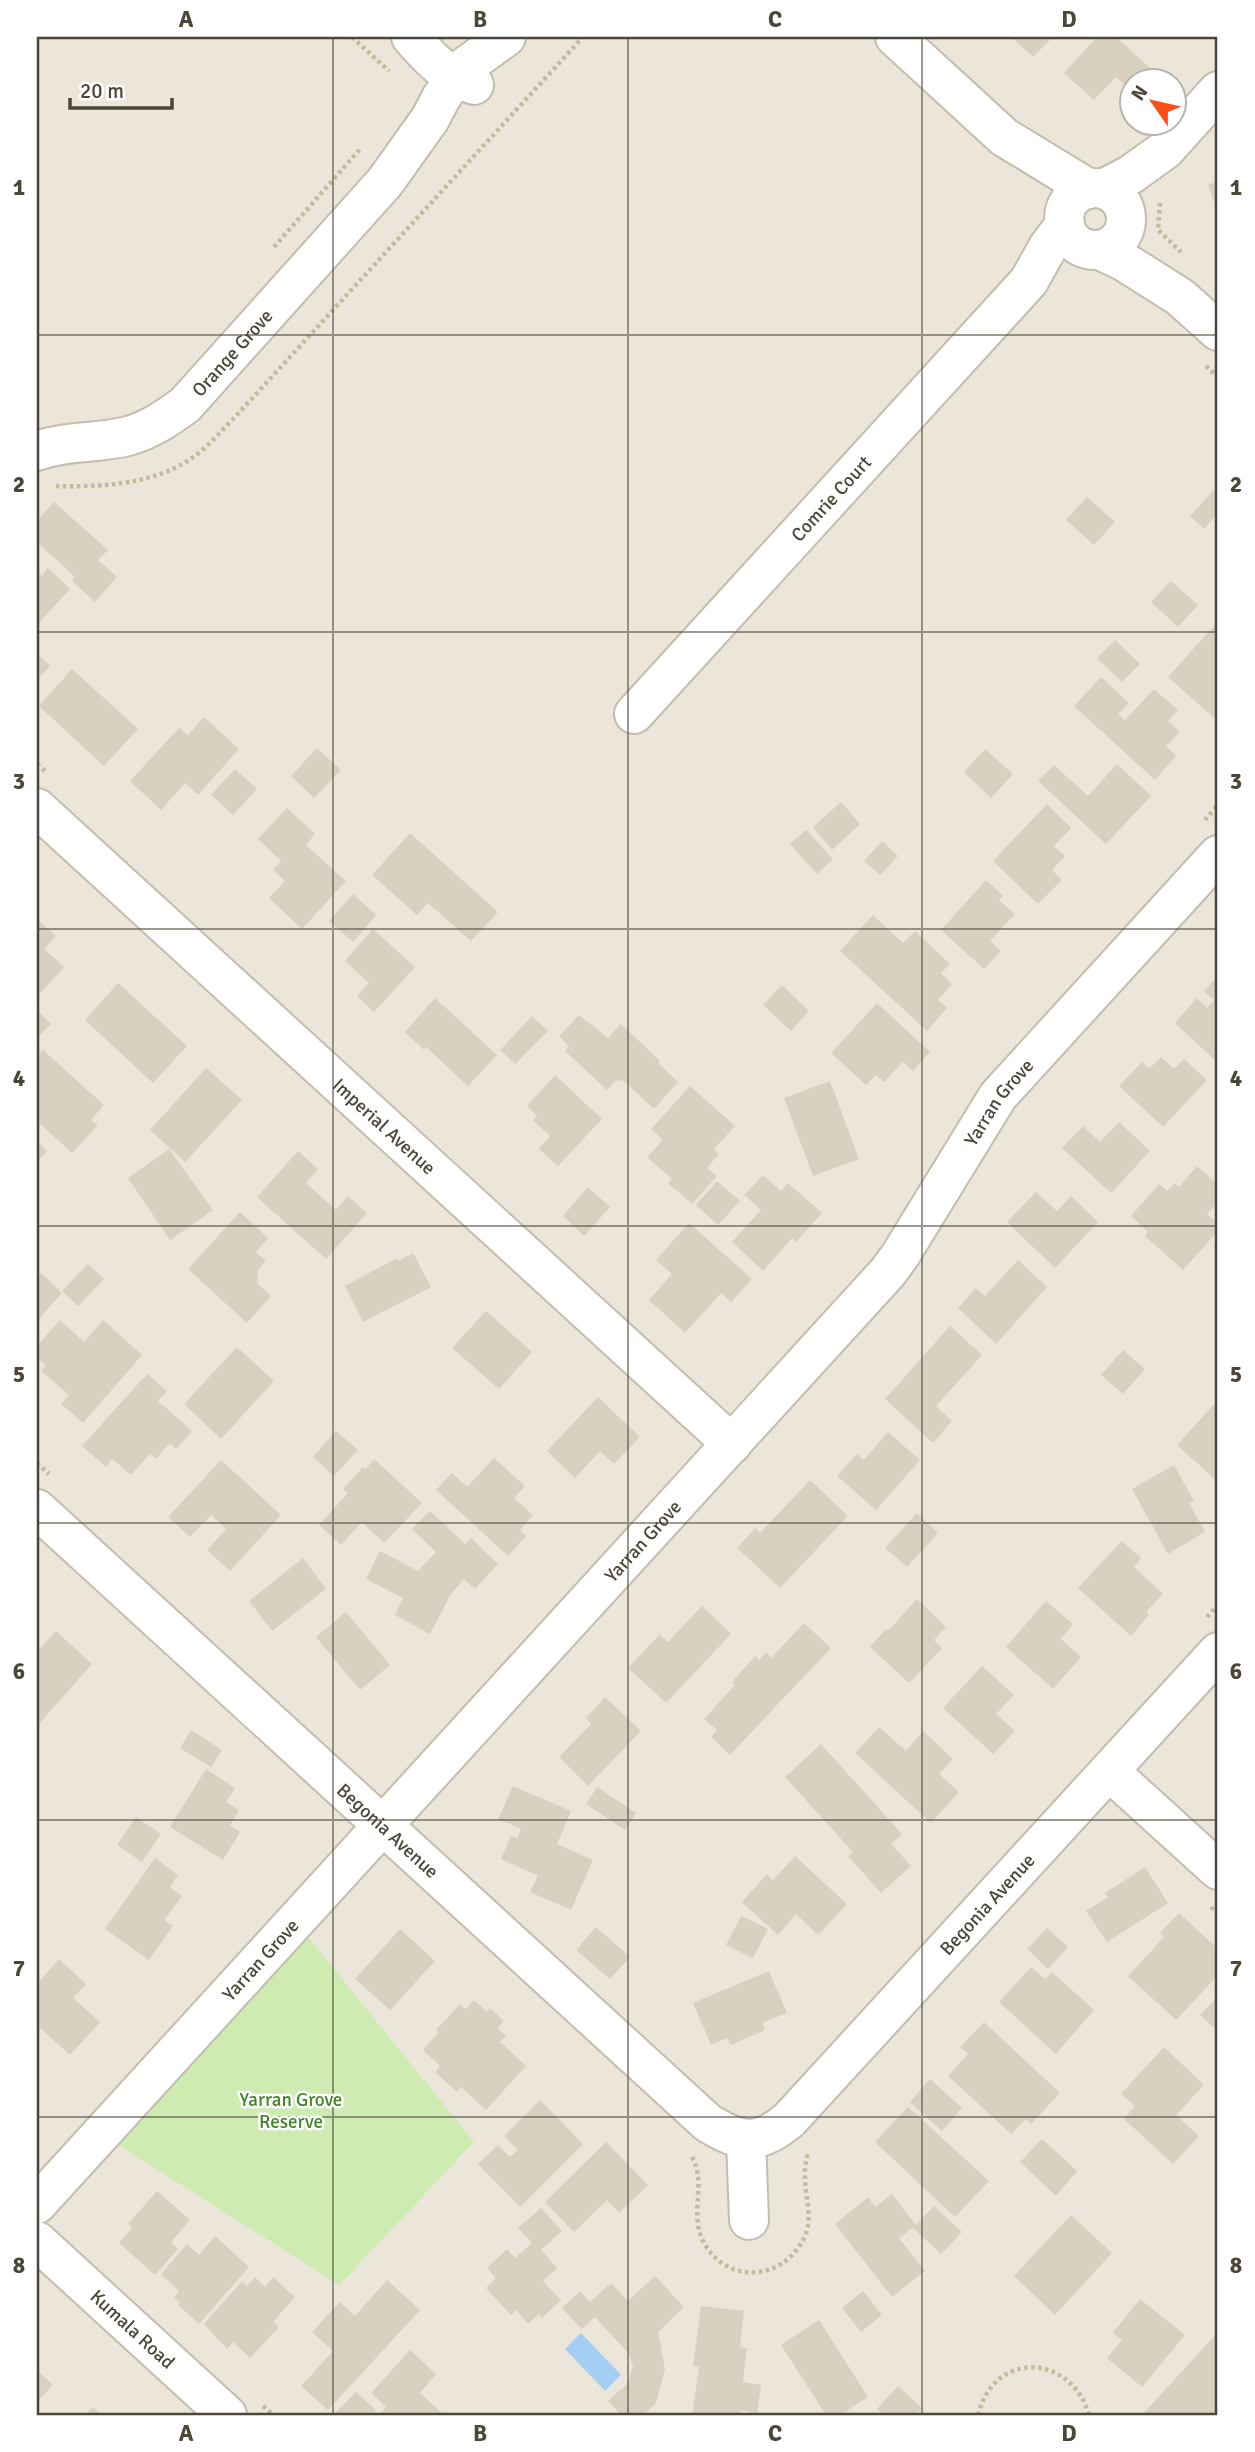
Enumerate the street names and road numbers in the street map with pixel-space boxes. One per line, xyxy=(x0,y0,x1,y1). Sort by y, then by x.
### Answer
street label: Orange Grove xyxy=(187,305,278,402)
street label: Comrie Court xyxy=(786,451,877,547)
street label: Yarran Grove xyxy=(959,1054,1039,1151)
street label: Imperial Avenue xyxy=(327,1073,440,1180)
street label: Yarran Grove xyxy=(600,1495,687,1588)
street label: Begonia Avenue xyxy=(332,1778,443,1884)
street label: Begonia Avenue xyxy=(935,1849,1040,1961)
street label: Yarran Grove xyxy=(217,1914,304,2006)
street label: Kumala Road xyxy=(85,2285,180,2374)

